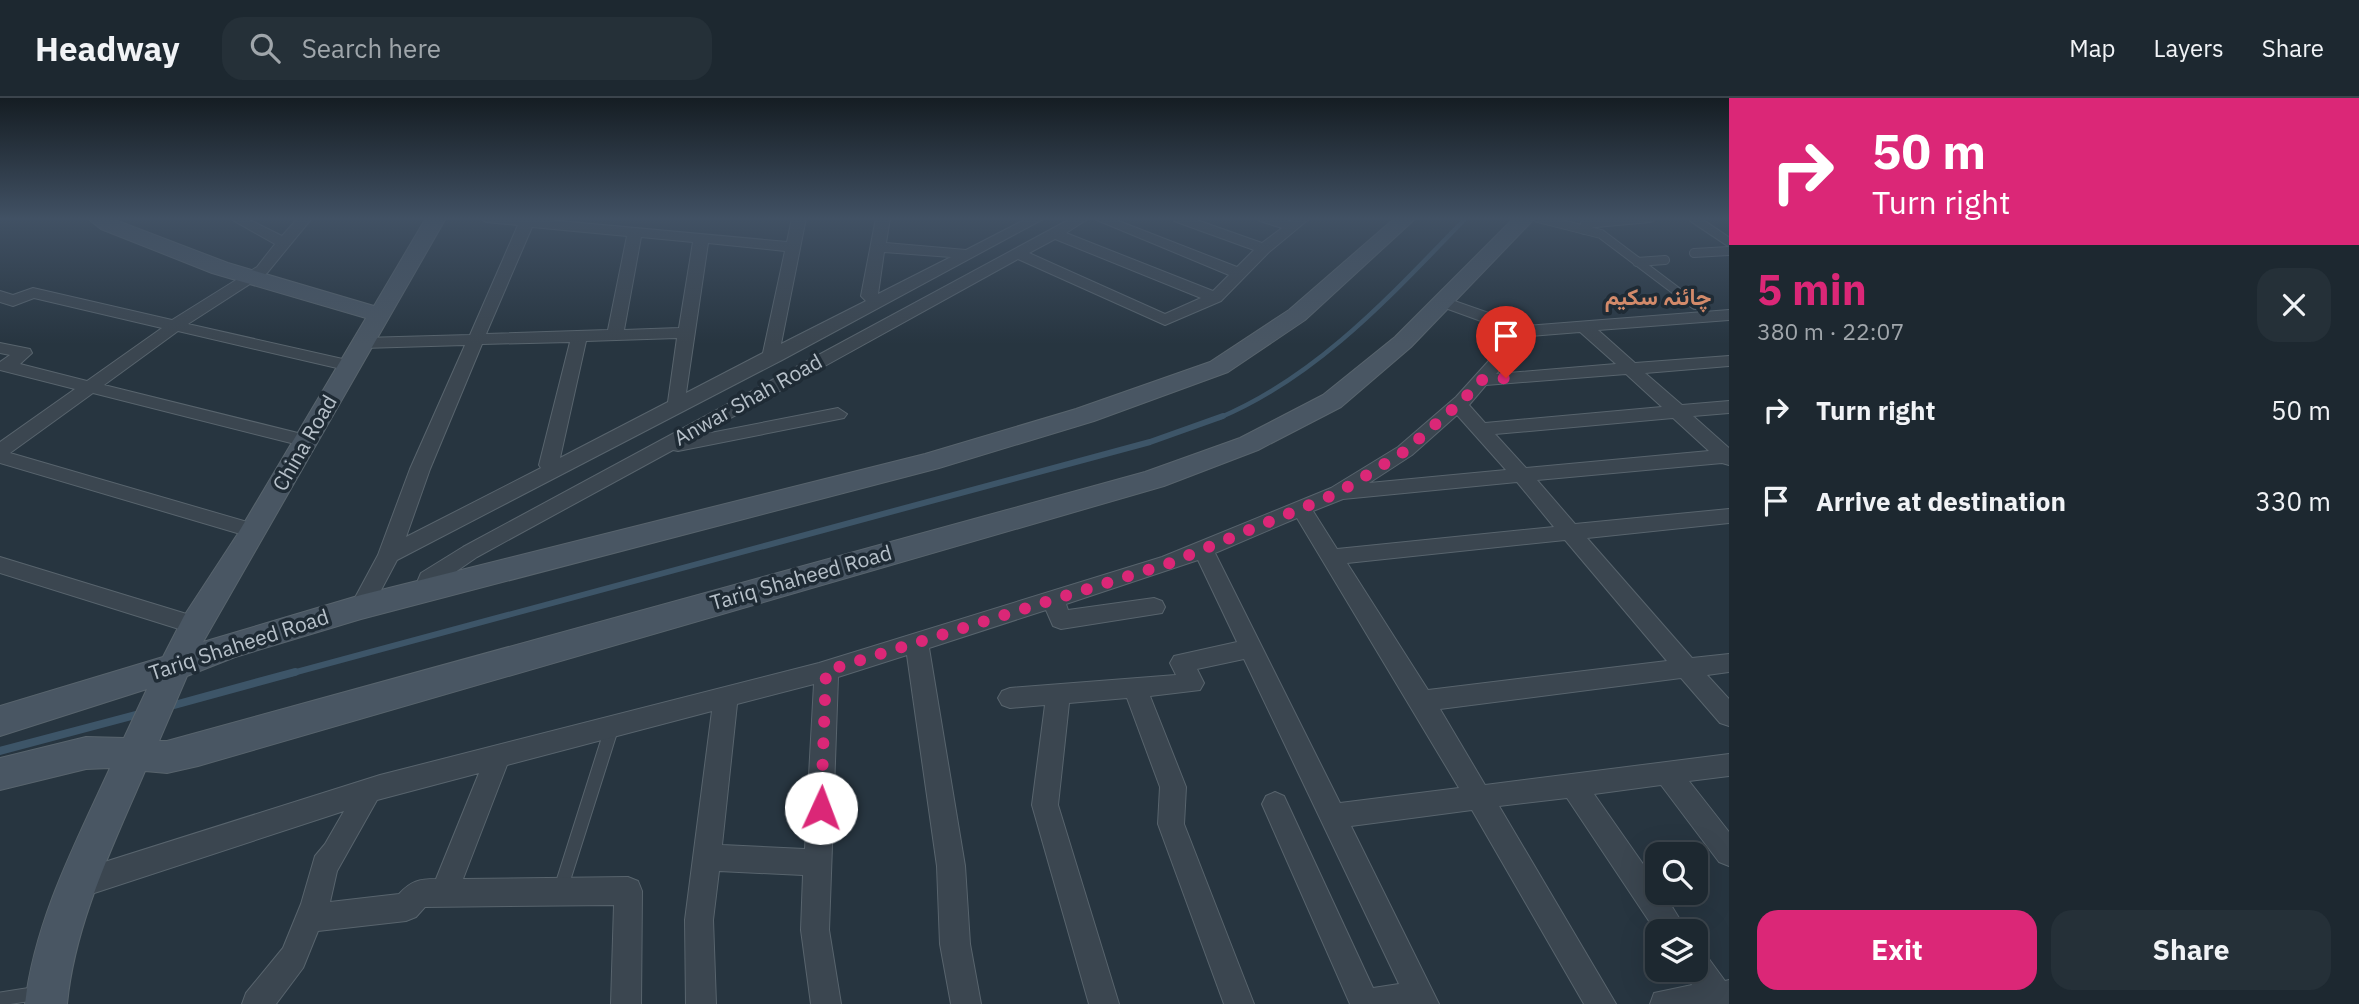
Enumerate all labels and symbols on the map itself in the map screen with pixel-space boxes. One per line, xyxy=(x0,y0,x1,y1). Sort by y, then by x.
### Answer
district label: چائنہ سکیم xyxy=(1605,281,1711,313)
pin xyxy=(1476,306,1536,378)
street label: Anwar Shah Road xyxy=(668,347,827,452)
street label: China Road xyxy=(265,389,343,496)
street label: Tariq Shaheed Road xyxy=(707,538,895,616)
street label: Tariq Shaheed Road xyxy=(145,602,332,686)
position arrow xyxy=(784,771,858,845)

